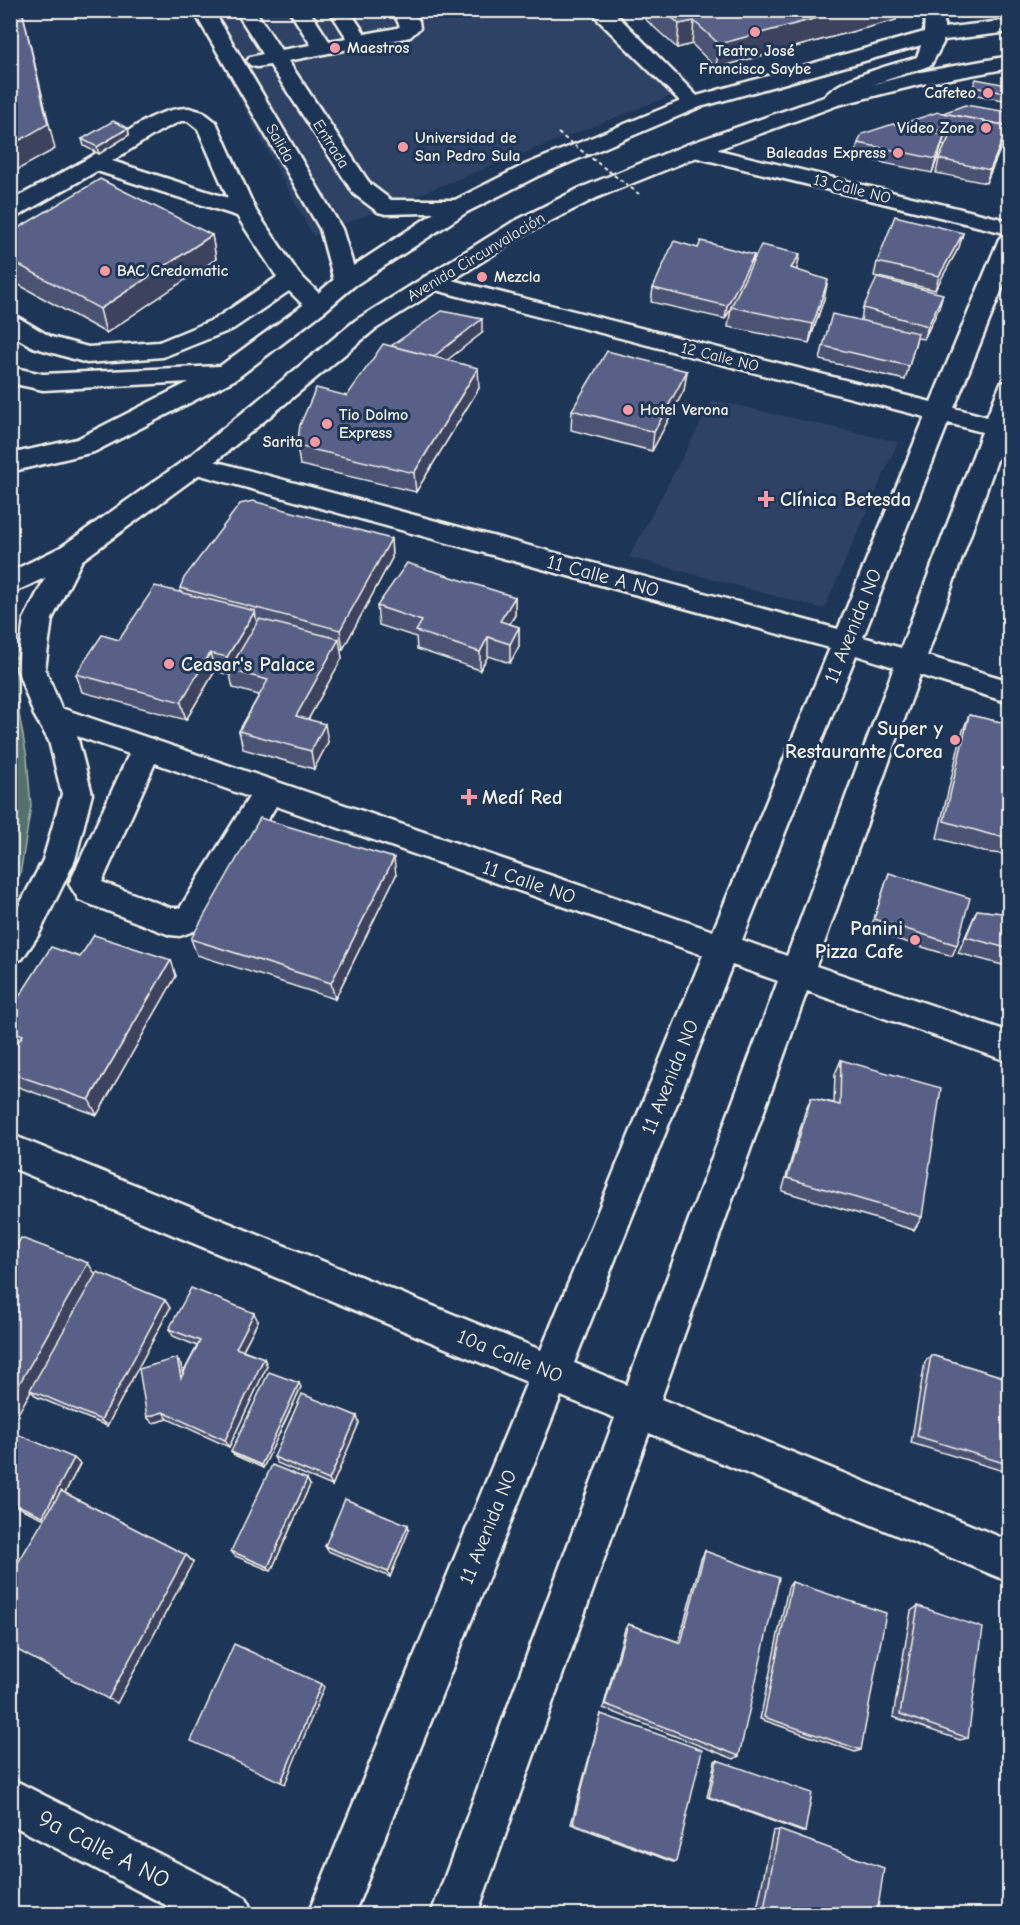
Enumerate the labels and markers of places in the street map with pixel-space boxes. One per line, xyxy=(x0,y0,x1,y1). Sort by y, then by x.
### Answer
marker: Teatro José Francisco Saybe xyxy=(748,25,762,39)
place label: Maestros xyxy=(347,39,409,57)
marker: Maestros xyxy=(328,41,342,55)
place label: Teatro José Francisco Saybe xyxy=(699,42,811,78)
place label: Cafeteo xyxy=(925,84,976,102)
marker: Cafeteo xyxy=(981,86,995,100)
place label: Video Zone xyxy=(897,119,974,137)
marker: Video Zone xyxy=(979,121,993,135)
place label: Universidad de San Pedro Sula xyxy=(415,129,520,165)
marker: Universidad de San Pedro Sula xyxy=(396,140,410,154)
place label: Baleadas Express xyxy=(766,144,886,162)
marker: Baleadas Express xyxy=(891,146,905,160)
place label: BAC Credomatic xyxy=(117,262,229,280)
marker: BAC Credomatic xyxy=(98,264,112,278)
place label: Mezcla xyxy=(494,268,541,286)
marker: Mezcla xyxy=(475,270,489,284)
place label: Hotel Verona xyxy=(640,401,729,419)
marker: Hotel Verona xyxy=(621,403,635,417)
place label: Tio Dolmo Express xyxy=(339,406,408,442)
marker: Tio Dolmo Express xyxy=(320,417,334,431)
place label: Sarita xyxy=(263,433,303,451)
marker: Sarita xyxy=(308,435,322,449)
place label: Clínica Betesda xyxy=(780,488,911,511)
marker: Clínica Betesda xyxy=(757,490,775,508)
place label: Ceasar's Palace xyxy=(181,653,315,676)
marker: Ceasar's Palace xyxy=(162,657,176,671)
place label: Super y Restaurante Corea xyxy=(785,717,944,763)
marker: Super y Restaurante Corea xyxy=(948,733,962,747)
place label: Medí Red xyxy=(482,786,562,809)
marker: Medí Red xyxy=(460,788,478,806)
place label: Panini Pizza Cafe xyxy=(815,917,903,963)
marker: Panini Pizza Cafe xyxy=(908,933,922,947)

